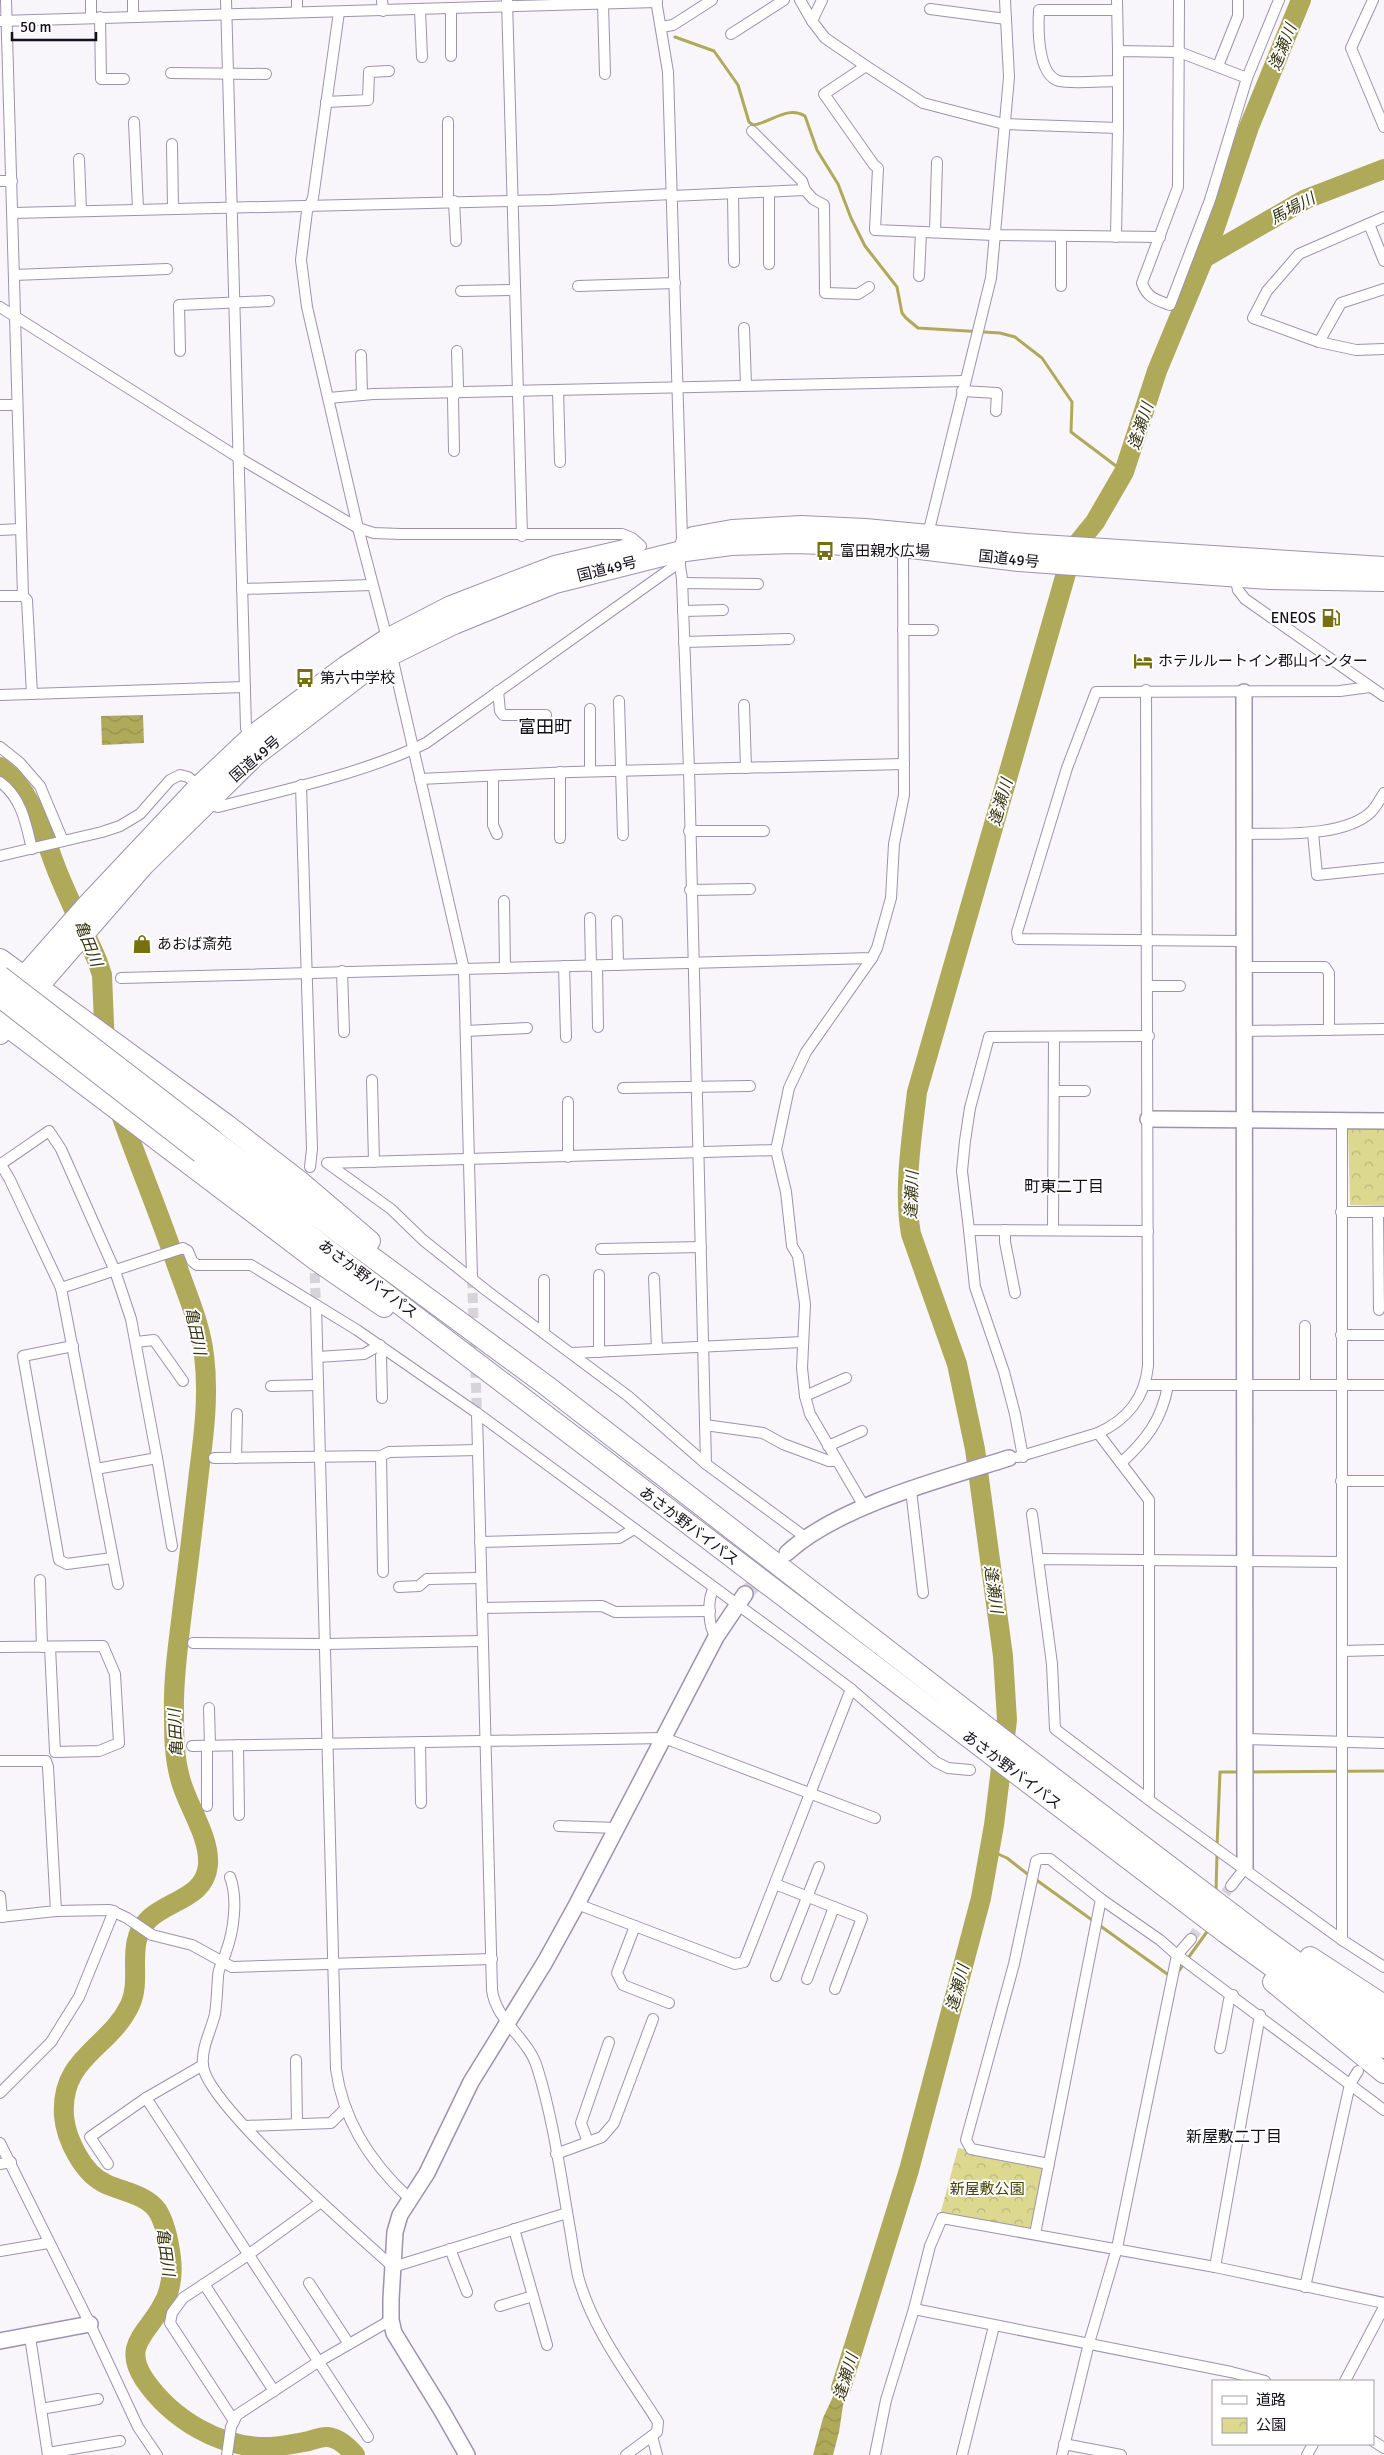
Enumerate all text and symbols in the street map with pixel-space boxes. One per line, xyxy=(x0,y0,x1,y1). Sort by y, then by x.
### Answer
scale bar xyxy=(12,10,96,42)
text: 50 m xyxy=(20,18,51,36)
water label: 逢瀬川 xyxy=(1265,20,1302,73)
water label: 馬場川 xyxy=(1267,188,1320,229)
water label: 逢瀬川 xyxy=(1124,398,1158,452)
bus stop icon: 富田親水広場 xyxy=(814,540,836,562)
place label: 富田親水広場 xyxy=(840,542,930,560)
street label: 国道49号 xyxy=(978,547,1040,571)
street label: 国道49号 xyxy=(575,553,639,585)
fuel station icon: ENEOS xyxy=(1320,607,1342,629)
place label: ENEOS xyxy=(1271,609,1316,627)
hotel icon: ホテルルートイン郡山インター xyxy=(1132,650,1154,672)
place label: ホテルルートイン郡山インター xyxy=(1158,652,1368,670)
bus stop icon: 第六中学校 xyxy=(294,667,316,689)
place label: 第六中学校 xyxy=(320,669,395,687)
district label: 富田町 xyxy=(518,716,572,738)
street label: 国道49号 xyxy=(226,732,284,786)
water label: 逢瀬川 xyxy=(985,775,1018,828)
water label: 亀田川 xyxy=(70,917,107,971)
shop icon: あおば斎苑 xyxy=(131,933,153,955)
place label: あおば斎苑 xyxy=(157,935,232,953)
water label: 逢瀬川 xyxy=(901,1169,923,1219)
district label: 町東二丁目 xyxy=(1024,1177,1104,1197)
street label: あさか野バイパス xyxy=(315,1236,421,1322)
water label: 亀田川 xyxy=(180,1306,210,1359)
street label: あさか野バイパス xyxy=(636,1483,742,1569)
water label: 逢瀬川 xyxy=(980,1564,1007,1616)
water label: 亀田川 xyxy=(165,1706,187,1757)
street label: あさか野バイパス xyxy=(959,1727,1065,1813)
water label: 逢瀬川 xyxy=(942,1961,974,2014)
district label: 新屋敷二丁目 xyxy=(1186,2127,1282,2147)
park label: 新屋敷公園 xyxy=(949,2180,1025,2198)
water label: 亀田川 xyxy=(152,2227,179,2279)
water label: 逢瀬川 xyxy=(829,2350,863,2403)
legend xyxy=(1212,2380,1374,2445)
text: 道路 xyxy=(1256,2391,1286,2409)
text: 公園 xyxy=(1256,2416,1286,2434)

